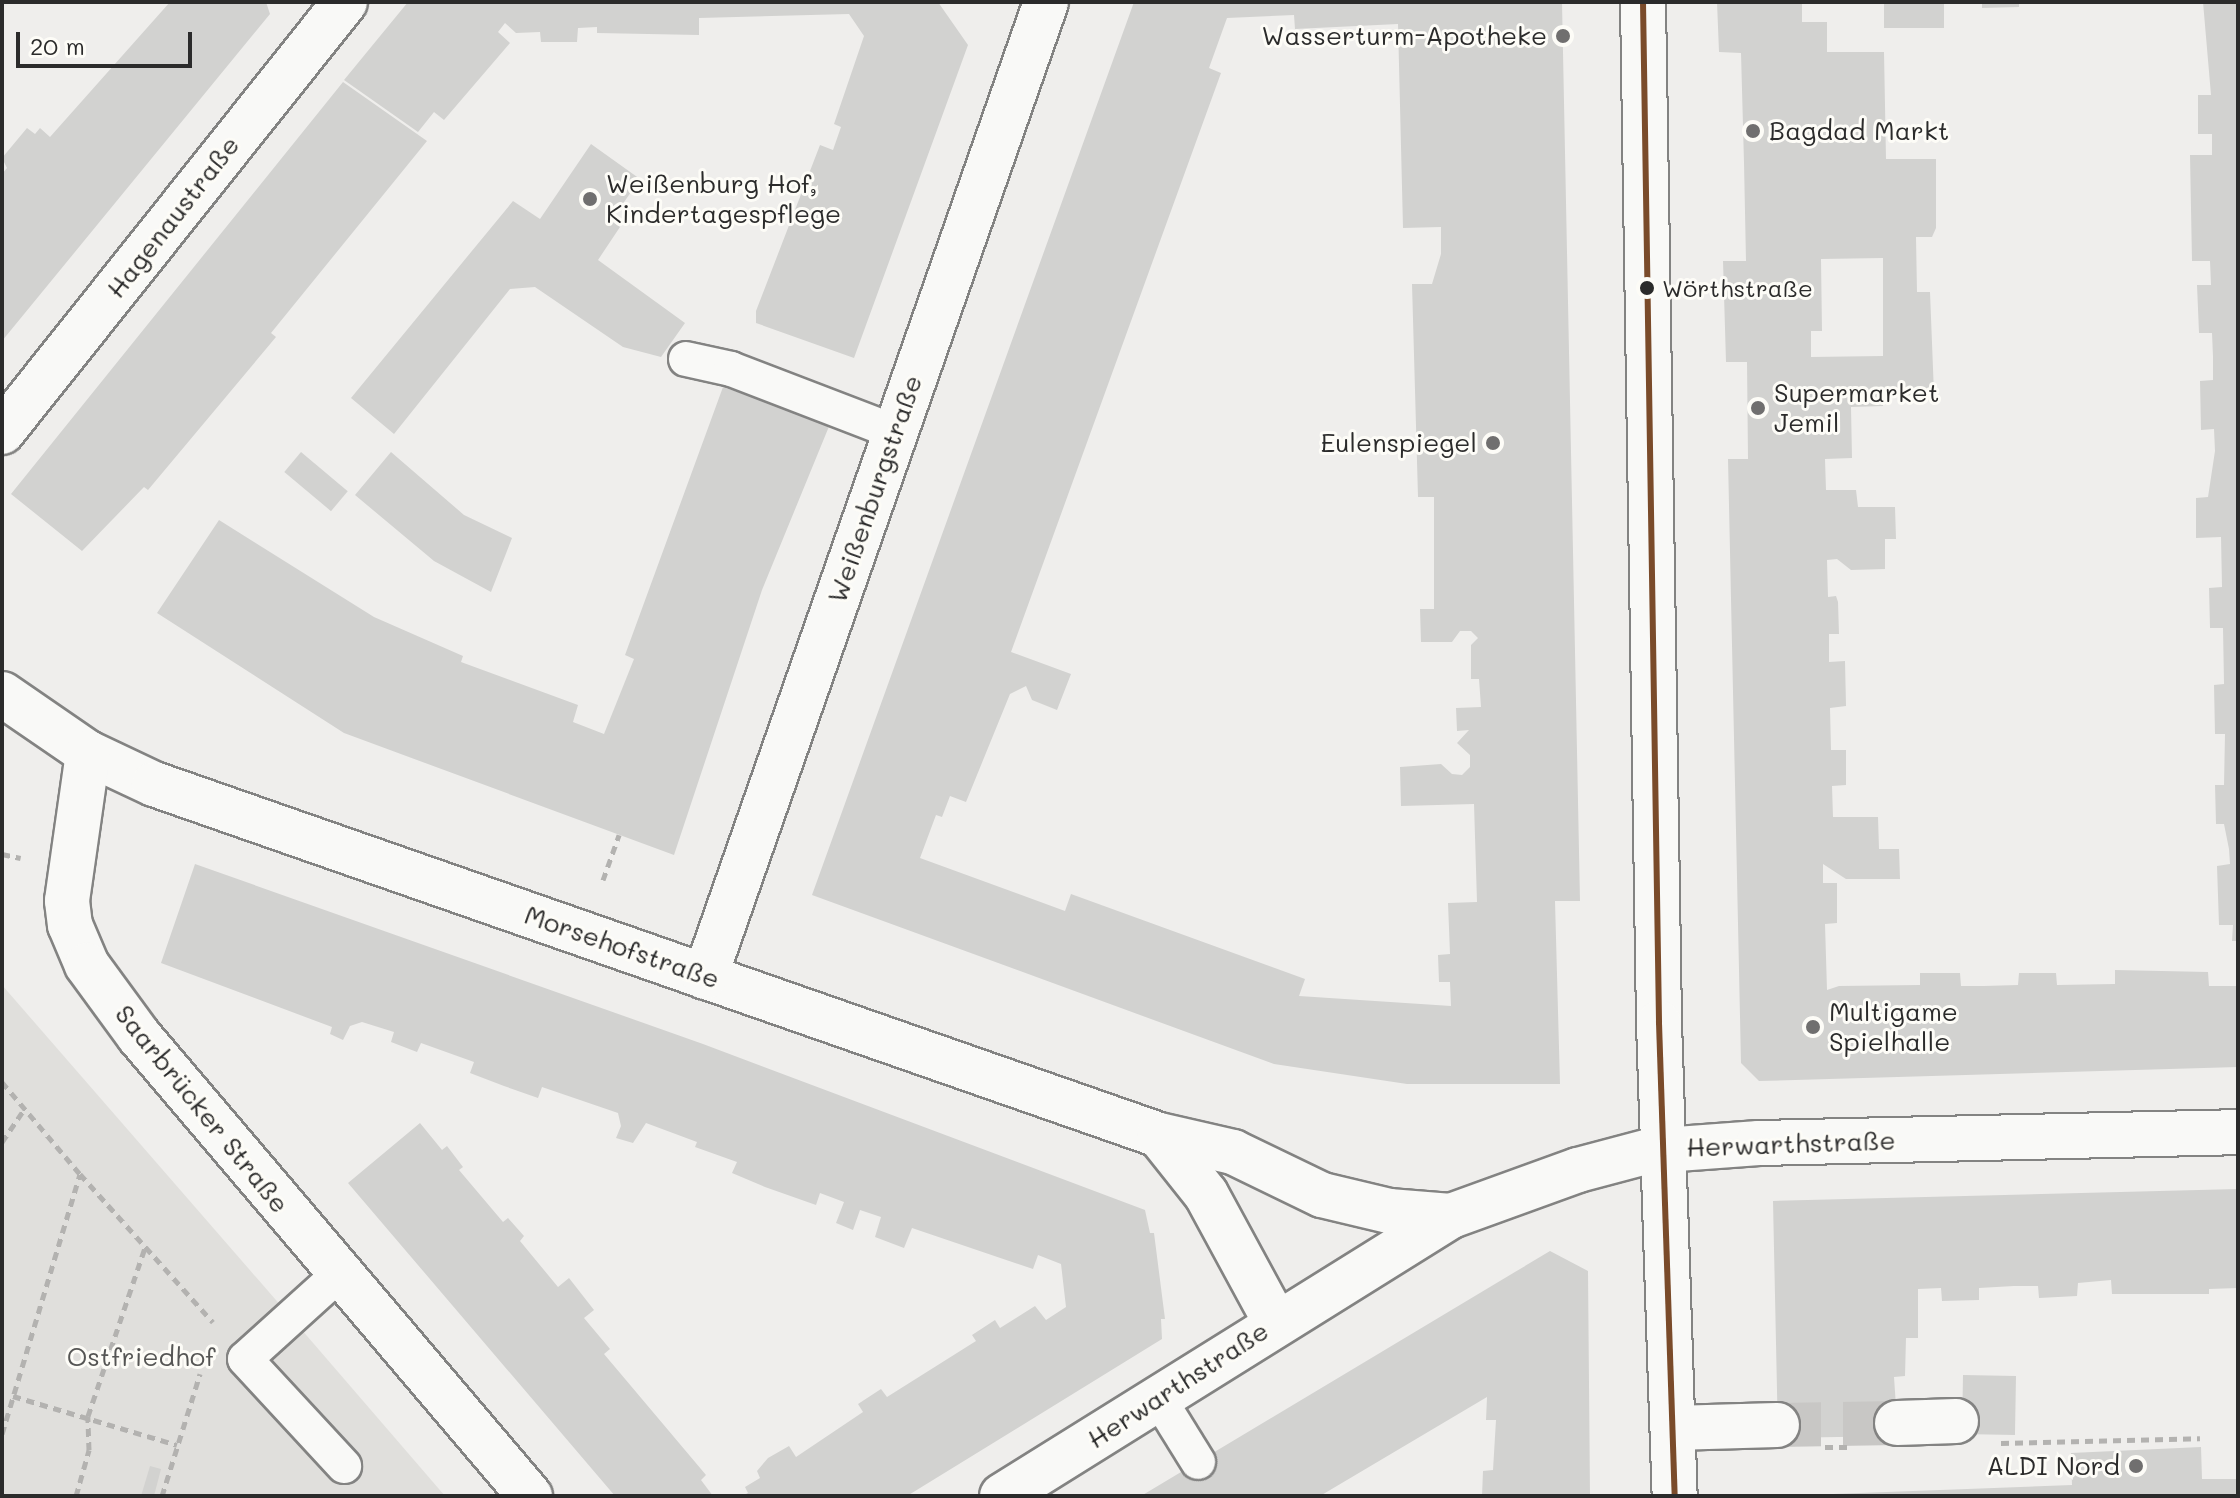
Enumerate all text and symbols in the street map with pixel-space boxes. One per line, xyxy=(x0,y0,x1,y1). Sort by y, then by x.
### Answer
scale bar xyxy=(20,16,196,66)
place label: Wasserturm-Apotheke xyxy=(1262,20,1547,52)
marker: Wasserturm-Apotheke xyxy=(1554,27,1572,45)
text: 20 m xyxy=(30,30,85,61)
place label: Bagdad Markt xyxy=(1769,115,1949,147)
marker: Bagdad Markt xyxy=(1744,122,1762,140)
street label: Hagenaustraße xyxy=(100,130,246,304)
place label: Weißenburg Hof, Kindertagespflege xyxy=(606,168,841,230)
marker: Weißenburg Hof, Kindertagespflege xyxy=(581,190,599,208)
place label: Wörthstraße xyxy=(1662,274,1813,302)
marker: Wörthstraße xyxy=(1639,280,1655,296)
street label: Weißenburgstraße xyxy=(821,371,929,607)
place label: Supermarket Jemil xyxy=(1774,377,1939,438)
marker: Supermarket Jemil xyxy=(1749,399,1767,417)
place label: Eulenspiegel xyxy=(1320,427,1477,459)
marker: Eulenspiegel xyxy=(1484,434,1502,452)
street label: Morsehofstraße xyxy=(520,899,724,995)
place label: Multigame Spielhalle xyxy=(1829,996,1958,1058)
street label: Saarbrücker Straße xyxy=(109,999,295,1219)
marker: Multigame Spielhalle xyxy=(1804,1018,1822,1036)
street label: Herwarthstraße xyxy=(1686,1125,1896,1163)
street label: Herwarthstraße xyxy=(1082,1315,1274,1455)
park label: Ostfriedhof xyxy=(67,1341,215,1373)
place label: ALDI Nord xyxy=(1987,1450,2120,1482)
marker: ALDI Nord xyxy=(2127,1457,2145,1475)

